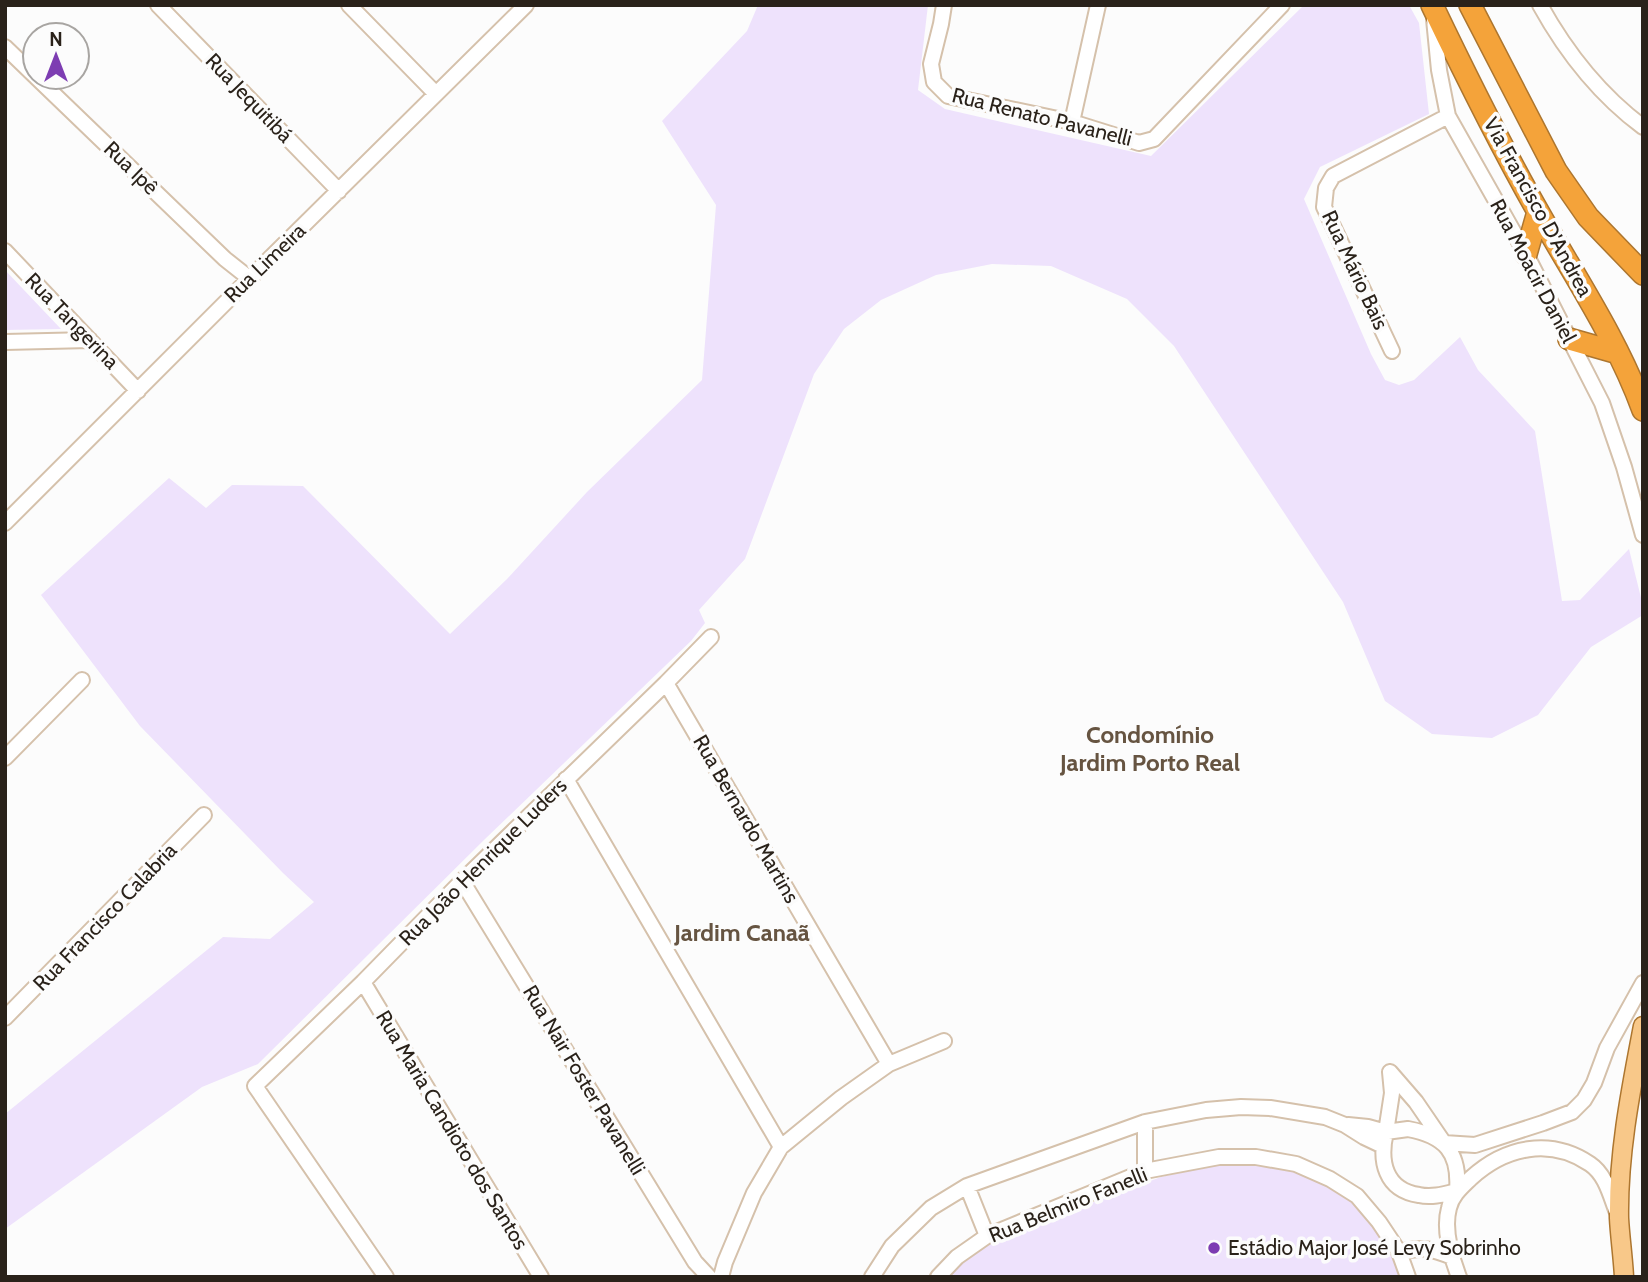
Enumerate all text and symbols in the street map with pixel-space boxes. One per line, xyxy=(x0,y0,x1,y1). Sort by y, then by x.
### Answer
north arrow xyxy=(21,21,91,91)
text: N xyxy=(49,28,63,51)
street label: Rua Jequitibá xyxy=(201,48,298,148)
street label: Rua Renato Pavanelli xyxy=(949,82,1135,151)
street label: Via Francisco D'Andrea xyxy=(1479,113,1598,301)
street label: Rua Ipê xyxy=(99,136,164,200)
street label: Rua Moacir Daniel xyxy=(1485,195,1582,347)
street label: Rua Mário Bais xyxy=(1317,206,1394,334)
street label: Rua Limeira xyxy=(219,218,311,308)
street label: Rua Tangerina xyxy=(20,267,124,374)
district label: Condomínio Jardim Porto Real xyxy=(1059,720,1240,777)
street label: Rua Bernardo Martins xyxy=(688,730,805,907)
street label: Rua João Henrique Luders xyxy=(394,772,572,951)
street label: Rua Francisco Calabria xyxy=(28,838,182,996)
district label: Jardim Canaã xyxy=(673,918,810,947)
street label: Rua Nair Foster Pavanelli xyxy=(518,980,651,1179)
street label: Rua Maria Candioto dos Santos xyxy=(371,1006,534,1254)
street label: Rua Belmiro Fanelli xyxy=(985,1161,1151,1248)
place label: Estádio Major José Levy Sobrinho xyxy=(1228,1235,1521,1261)
marker: Estádio Major José Levy Sobrinho xyxy=(1206,1240,1222,1256)

